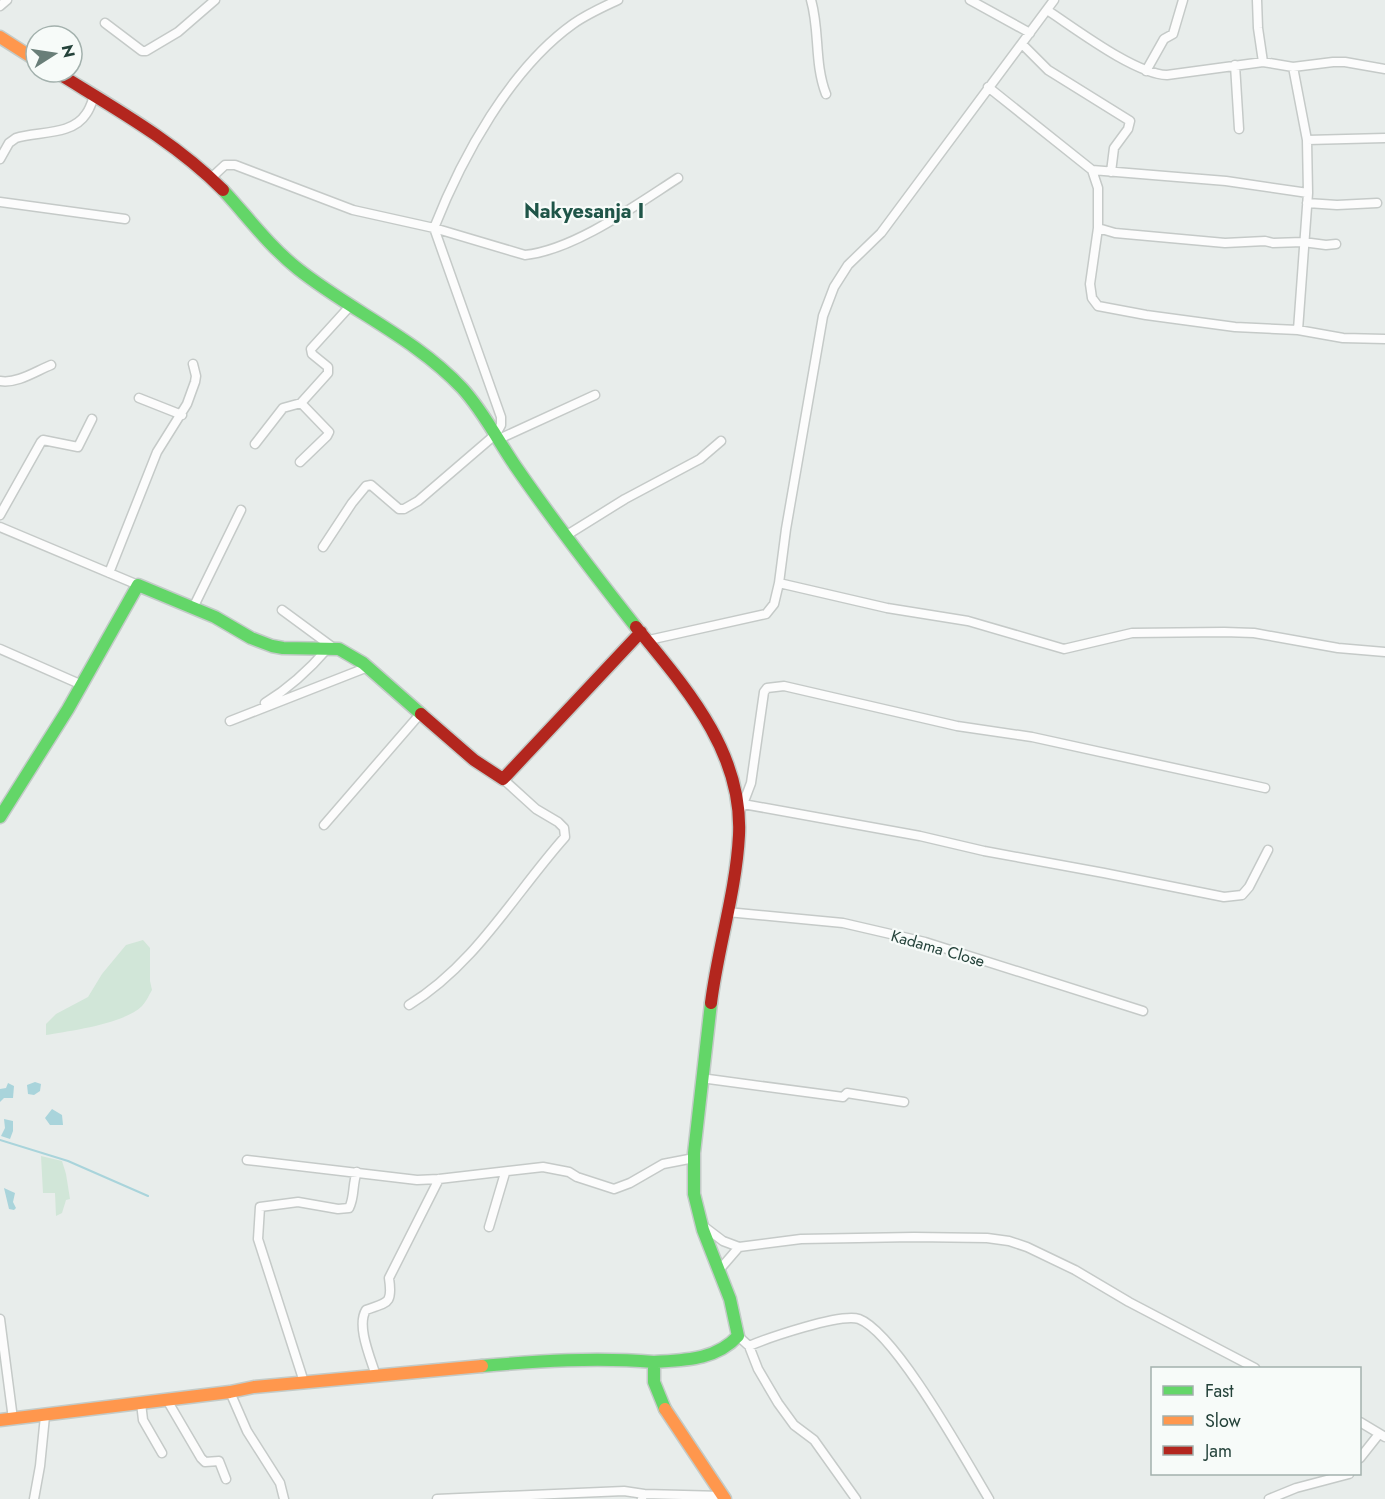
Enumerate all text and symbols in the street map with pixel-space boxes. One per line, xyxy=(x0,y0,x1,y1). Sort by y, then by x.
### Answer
north arrow xyxy=(24,24,84,84)
text: N xyxy=(56,42,81,60)
district label: Nakyesanja I xyxy=(524,197,644,226)
street label: Kadama Close xyxy=(888,924,987,973)
legend xyxy=(1151,1367,1361,1475)
text: Fast xyxy=(1205,1378,1234,1404)
text: Slow xyxy=(1205,1408,1242,1434)
text: Jam xyxy=(1203,1438,1232,1464)

